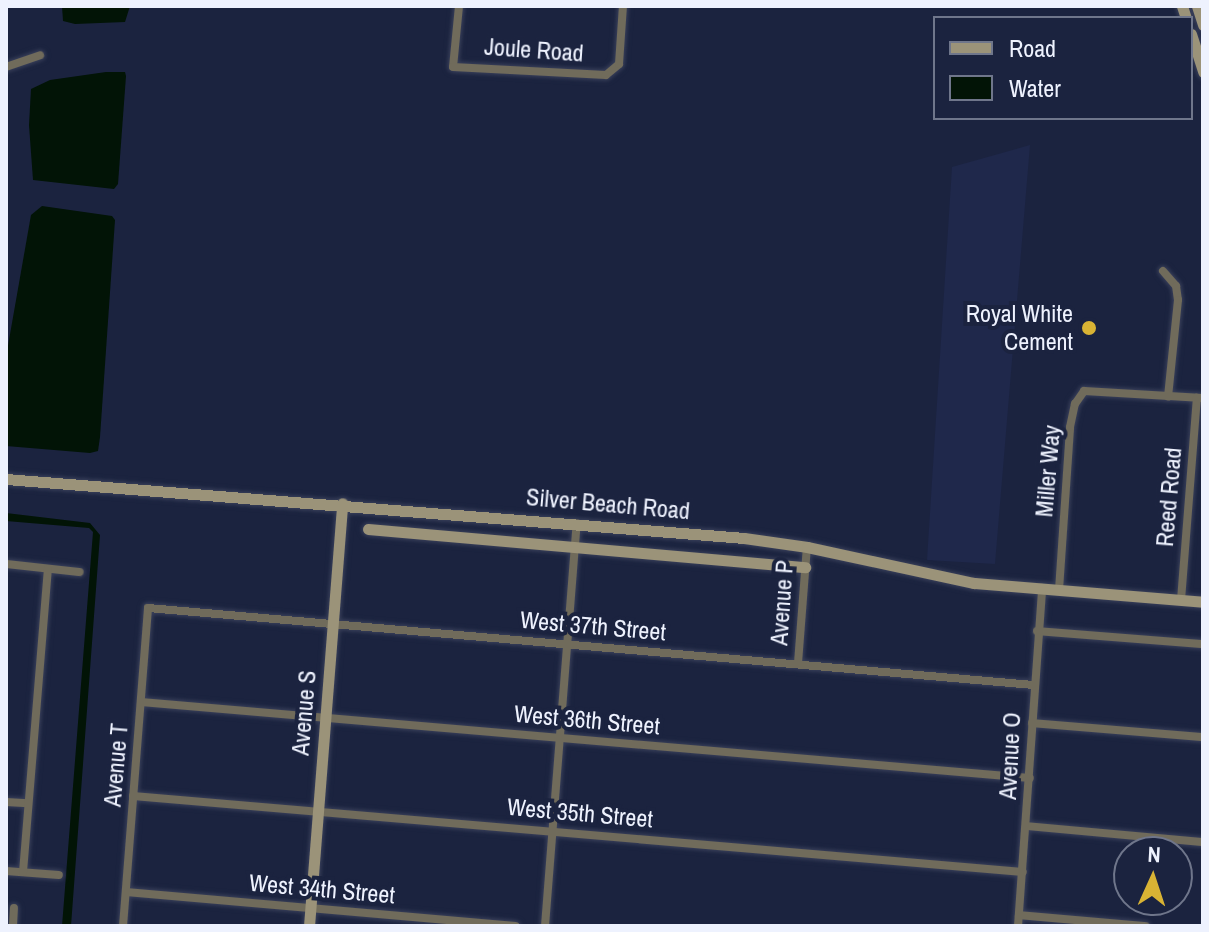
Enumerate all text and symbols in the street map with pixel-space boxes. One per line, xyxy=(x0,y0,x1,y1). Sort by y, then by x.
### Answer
legend xyxy=(933,16,1193,120)
street label: Joule Road xyxy=(483,32,585,68)
text: Road xyxy=(1009,32,1056,64)
text: Water xyxy=(1009,72,1061,104)
place label: Royal White Cement xyxy=(966,300,1073,356)
marker: Royal White Cement xyxy=(1080,319,1098,337)
street label: Miller Way xyxy=(1030,424,1066,518)
street label: Reed Road xyxy=(1150,446,1188,548)
street label: Silver Beach Road xyxy=(525,483,691,525)
street label: Avenue P xyxy=(765,560,799,646)
street label: West 37th Street xyxy=(519,605,667,647)
street label: Avenue S xyxy=(286,669,322,757)
street label: West 36th Street xyxy=(513,699,661,741)
street label: Avenue O xyxy=(993,712,1027,800)
street label: Avenue T xyxy=(98,722,134,808)
street label: West 35th Street xyxy=(506,792,654,834)
north arrow xyxy=(1113,836,1193,916)
text: N xyxy=(1147,839,1161,869)
street label: West 34th Street xyxy=(248,868,396,910)

